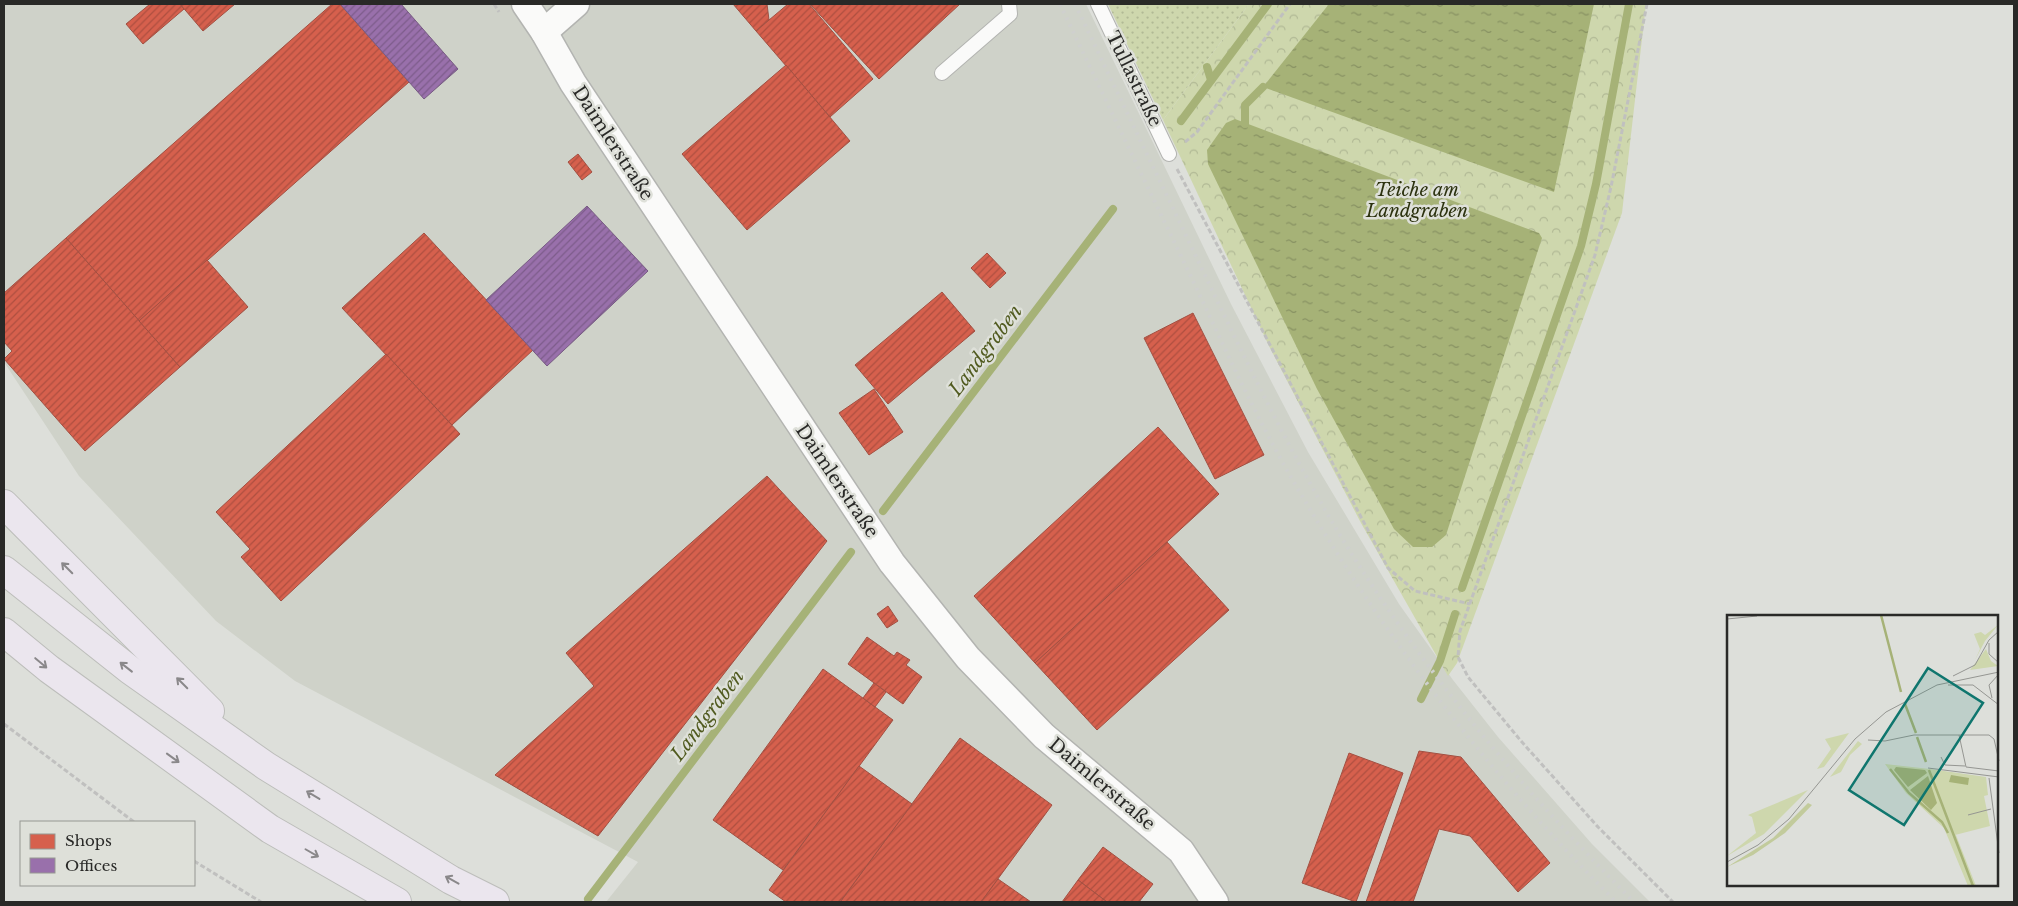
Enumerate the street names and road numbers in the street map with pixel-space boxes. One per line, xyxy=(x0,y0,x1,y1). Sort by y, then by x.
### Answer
street label: Tullastraße xyxy=(1101,28,1167,130)
street label: Daimlerstraße xyxy=(568,82,658,204)
street label: Daimlerstraße xyxy=(791,420,883,542)
street label: Daimlerstraße xyxy=(1044,733,1160,835)

